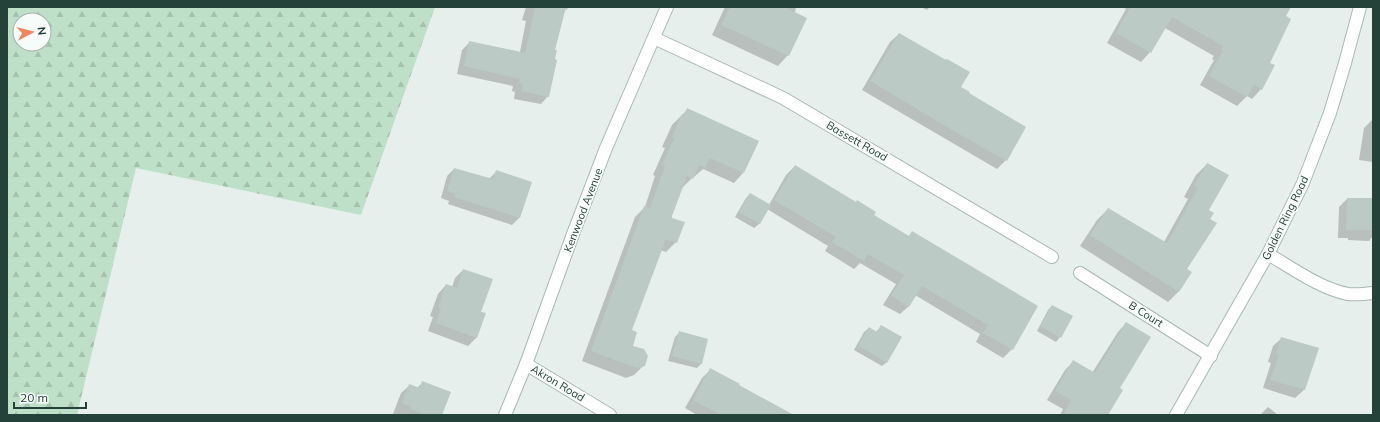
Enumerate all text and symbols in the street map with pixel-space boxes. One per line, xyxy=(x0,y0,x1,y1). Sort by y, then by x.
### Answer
north arrow xyxy=(12,12,52,52)
text: N xyxy=(34,26,49,36)
street label: Bassett Road xyxy=(824,118,890,164)
street label: Kenwood Avenue xyxy=(561,166,605,254)
street label: Golden Ring Road xyxy=(1259,174,1311,262)
street label: B Court xyxy=(1126,298,1166,330)
street label: Akron Road xyxy=(529,361,587,405)
scale bar xyxy=(14,384,86,410)
text: 20 m xyxy=(20,390,48,405)

